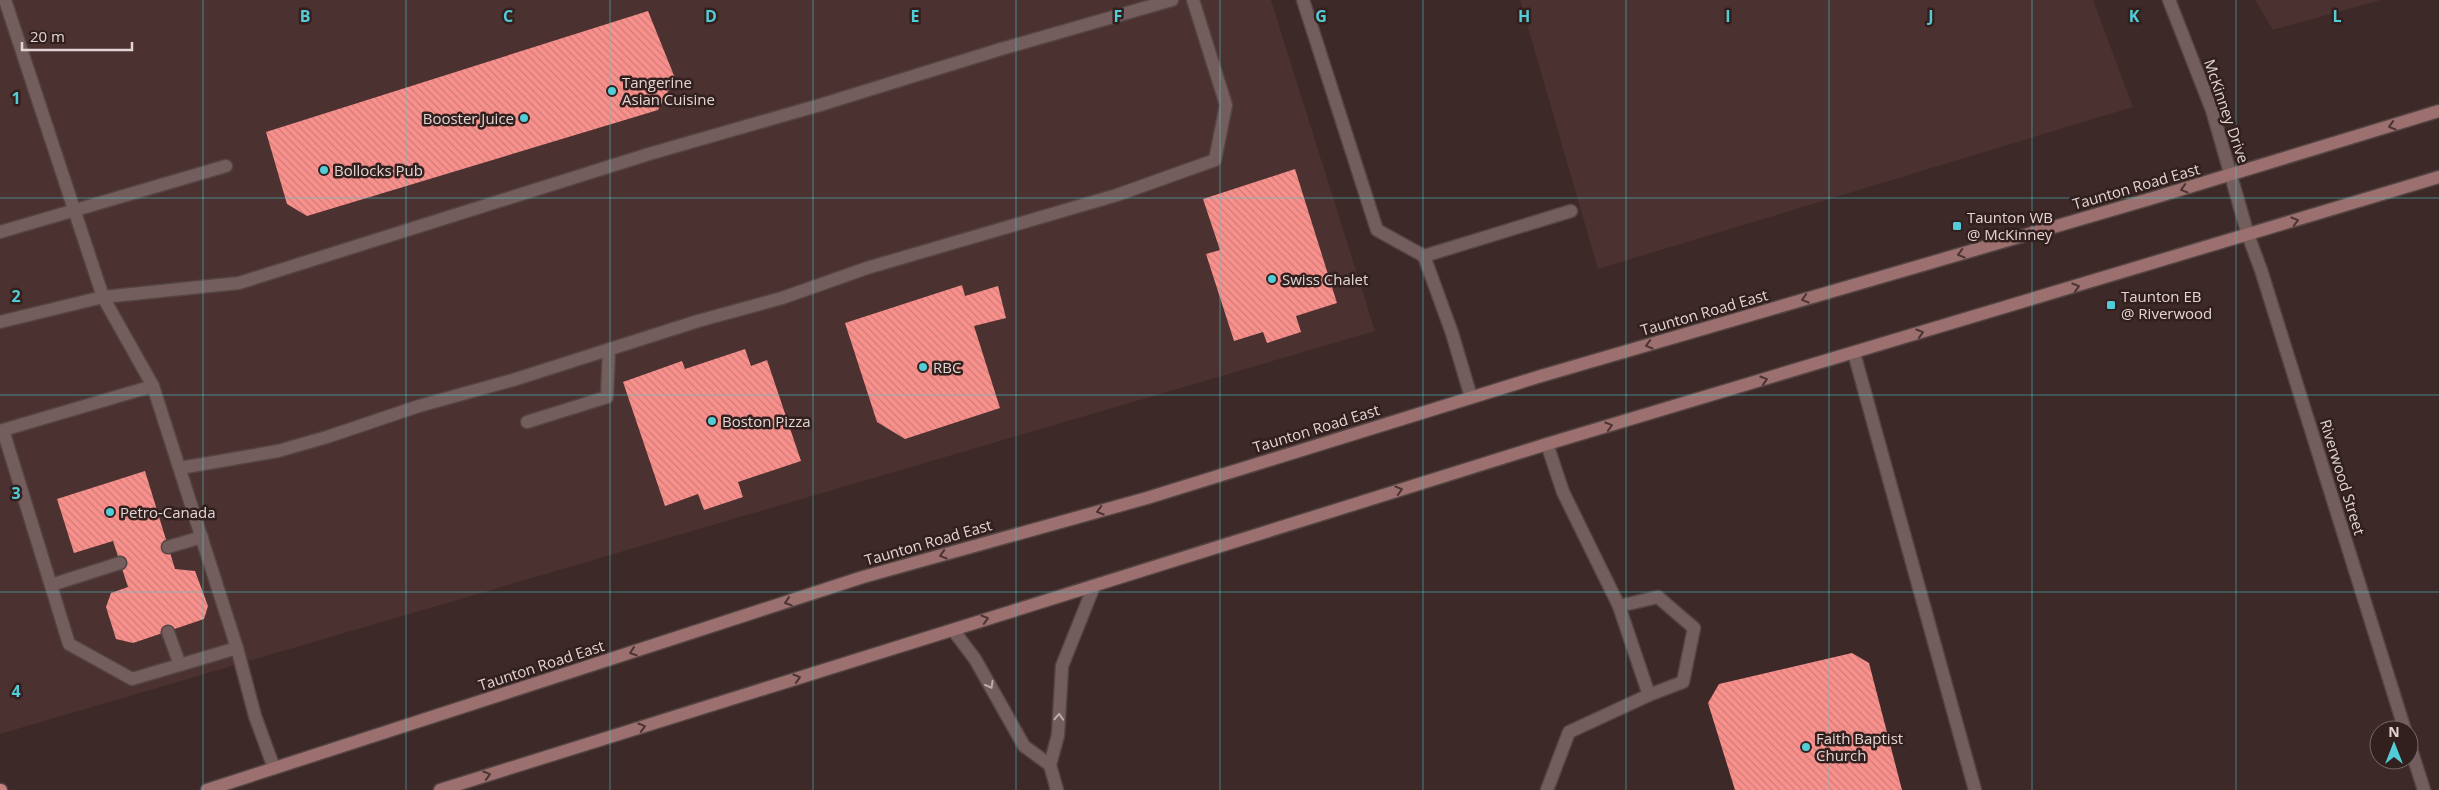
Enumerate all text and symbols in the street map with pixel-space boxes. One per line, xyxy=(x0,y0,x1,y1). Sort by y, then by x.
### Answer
text: B xyxy=(300,5,310,27)
text: C xyxy=(503,5,513,27)
text: D xyxy=(705,5,717,27)
text: E xyxy=(911,5,920,27)
text: F xyxy=(1114,5,1122,27)
text: G xyxy=(1315,5,1327,27)
text: H xyxy=(1518,5,1530,27)
text: I xyxy=(1725,5,1731,27)
text: J xyxy=(1926,5,1934,27)
text: K xyxy=(2129,5,2140,27)
text: L xyxy=(2332,5,2342,27)
scale bar xyxy=(22,20,132,52)
text: 20 m xyxy=(30,26,65,46)
street label: McKinney Drive xyxy=(2200,56,2254,166)
place label: Tangerine Asian Cuisine xyxy=(622,72,715,109)
marker: Tangerine Asian Cuisine xyxy=(606,85,618,97)
text: 1 xyxy=(11,87,21,109)
place label: Booster Juice xyxy=(423,108,514,128)
marker: Booster Juice xyxy=(518,112,530,124)
one-way arrow xyxy=(2389,120,2397,130)
street label: Taunton Road East xyxy=(2070,158,2202,214)
place label: Bollocks Pub xyxy=(334,160,423,180)
marker: Bollocks Pub xyxy=(318,164,330,176)
one-way arrow xyxy=(2180,183,2189,193)
place label: Taunton WB @ McKinney xyxy=(1967,207,2053,244)
one-way arrow xyxy=(2290,217,2298,227)
marker: Taunton WB @ McKinney xyxy=(1951,220,1963,232)
one-way arrow xyxy=(1957,248,1966,258)
place label: Swiss Chalet xyxy=(1282,269,1368,289)
marker: Swiss Chalet xyxy=(1266,273,1278,285)
one-way arrow xyxy=(2071,282,2079,292)
street label: Taunton Road East xyxy=(1638,284,1770,340)
text: 2 xyxy=(11,285,21,307)
place label: Taunton EB @ Riverwood xyxy=(2121,286,2212,323)
one-way arrow xyxy=(1801,294,1809,304)
marker: Taunton EB @ Riverwood xyxy=(2105,299,2117,311)
one-way arrow xyxy=(1916,329,1924,339)
one-way arrow xyxy=(1645,339,1653,349)
place label: RBC xyxy=(933,357,961,377)
marker: RBC xyxy=(917,361,929,373)
one-way arrow xyxy=(1760,375,1768,385)
street label: Taunton Road East xyxy=(1250,399,1382,457)
place label: Boston Pizza xyxy=(722,411,811,431)
marker: Boston Pizza xyxy=(706,415,718,427)
street label: Riverwood Street xyxy=(2316,417,2370,537)
one-way arrow xyxy=(1604,421,1612,431)
text: 3 xyxy=(11,482,21,504)
one-way arrow xyxy=(1395,486,1403,496)
place label: Petro-Canada xyxy=(120,502,216,522)
one-way arrow xyxy=(1096,505,1104,515)
marker: Petro-Canada xyxy=(104,506,116,518)
street label: Taunton Road East xyxy=(862,514,994,570)
one-way arrow xyxy=(940,549,948,559)
one-way arrow xyxy=(784,596,792,606)
one-way arrow xyxy=(981,615,989,625)
street label: Taunton Road East xyxy=(475,635,607,695)
one-way arrow xyxy=(629,646,638,656)
one-way arrow xyxy=(792,674,801,684)
one-way arrow xyxy=(983,679,993,688)
text: 4 xyxy=(11,680,21,702)
one-way arrow xyxy=(1054,713,1065,721)
north arrow xyxy=(2369,720,2419,770)
text: N xyxy=(2388,722,2400,741)
one-way arrow xyxy=(637,723,646,733)
place label: Faith Baptist Church xyxy=(1816,728,1903,765)
marker: Faith Baptist Church xyxy=(1800,741,1812,753)
one-way arrow xyxy=(482,771,490,781)

